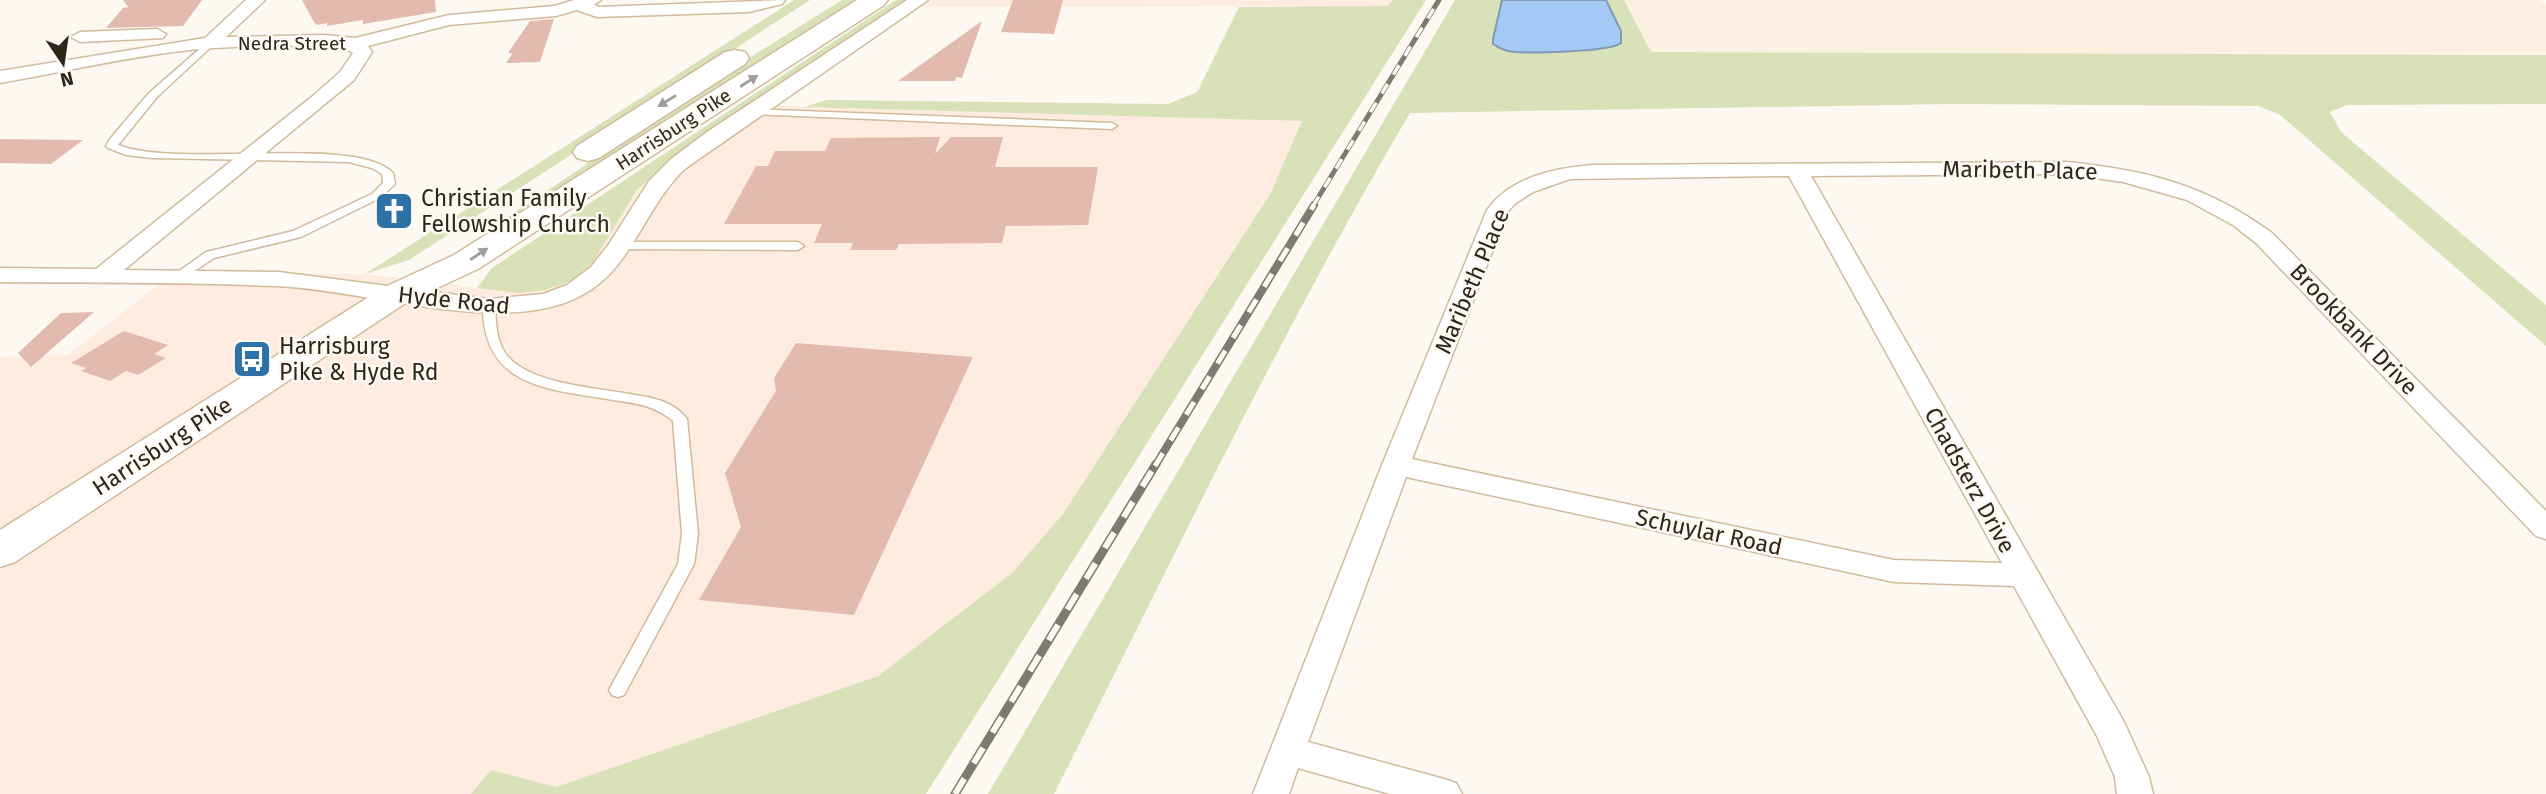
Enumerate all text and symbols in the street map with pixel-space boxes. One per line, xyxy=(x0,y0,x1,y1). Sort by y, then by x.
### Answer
north arrow xyxy=(28,28,98,98)
street label: Nedra Street xyxy=(238,32,346,55)
text: N xyxy=(58,66,75,92)
one-way arrow xyxy=(739,75,758,88)
street label: Harrisburg Pike xyxy=(611,84,735,175)
one-way arrow xyxy=(658,94,677,107)
street label: Maribeth Place xyxy=(1942,155,2098,185)
place label: Christian Family Fellowship Church xyxy=(421,184,610,238)
church icon: Christian Family Fellowship Church xyxy=(373,190,415,232)
street label: Maribeth Place xyxy=(1429,204,1515,358)
one-way arrow xyxy=(469,247,488,260)
street label: Brookbank Drive xyxy=(2284,257,2424,401)
street label: Hyde Road xyxy=(397,280,511,320)
place label: Harrisburg Pike & Hyde Rd xyxy=(279,332,438,386)
bus stop icon: Harrisburg Pike & Hyde Rd xyxy=(231,338,273,380)
street label: Harrisburg Pike xyxy=(87,390,237,502)
street label: Chadsterz Drive xyxy=(1918,402,2022,558)
street label: Schuylar Road xyxy=(1633,503,1785,561)

